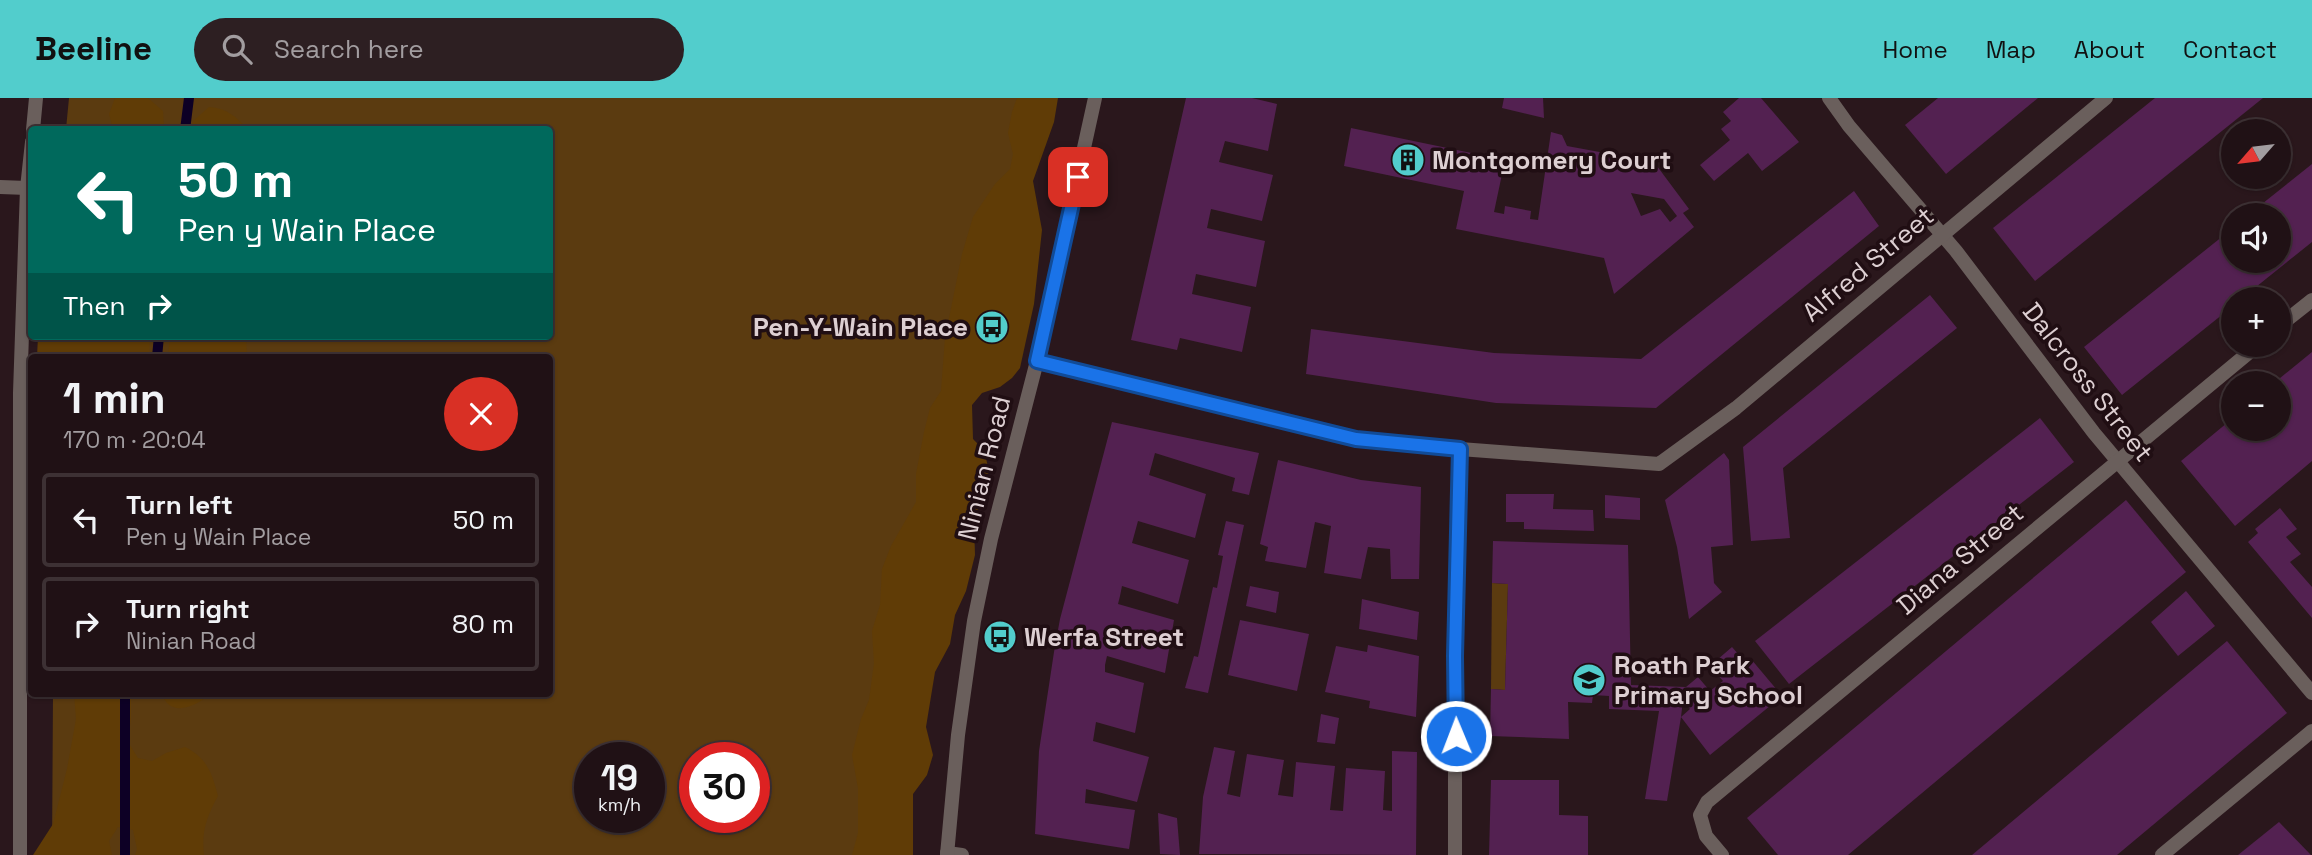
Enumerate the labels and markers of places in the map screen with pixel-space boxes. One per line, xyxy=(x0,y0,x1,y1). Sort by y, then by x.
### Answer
building icon: Montgomery Court xyxy=(1389,141,1427,179)
place label: Montgomery Court xyxy=(1432,143,1671,177)
pin xyxy=(1048,147,1108,207)
bus stop icon: Pen-Y-Wain Place xyxy=(973,308,1011,346)
place label: Pen-Y-Wain Place xyxy=(753,310,968,344)
bus stop icon: Werfa Street xyxy=(981,618,1019,656)
place label: Werfa Street xyxy=(1024,620,1184,654)
place label: Roath Park Primary School xyxy=(1614,648,1803,712)
school or university icon: Roath Park Primary School xyxy=(1570,661,1608,699)

